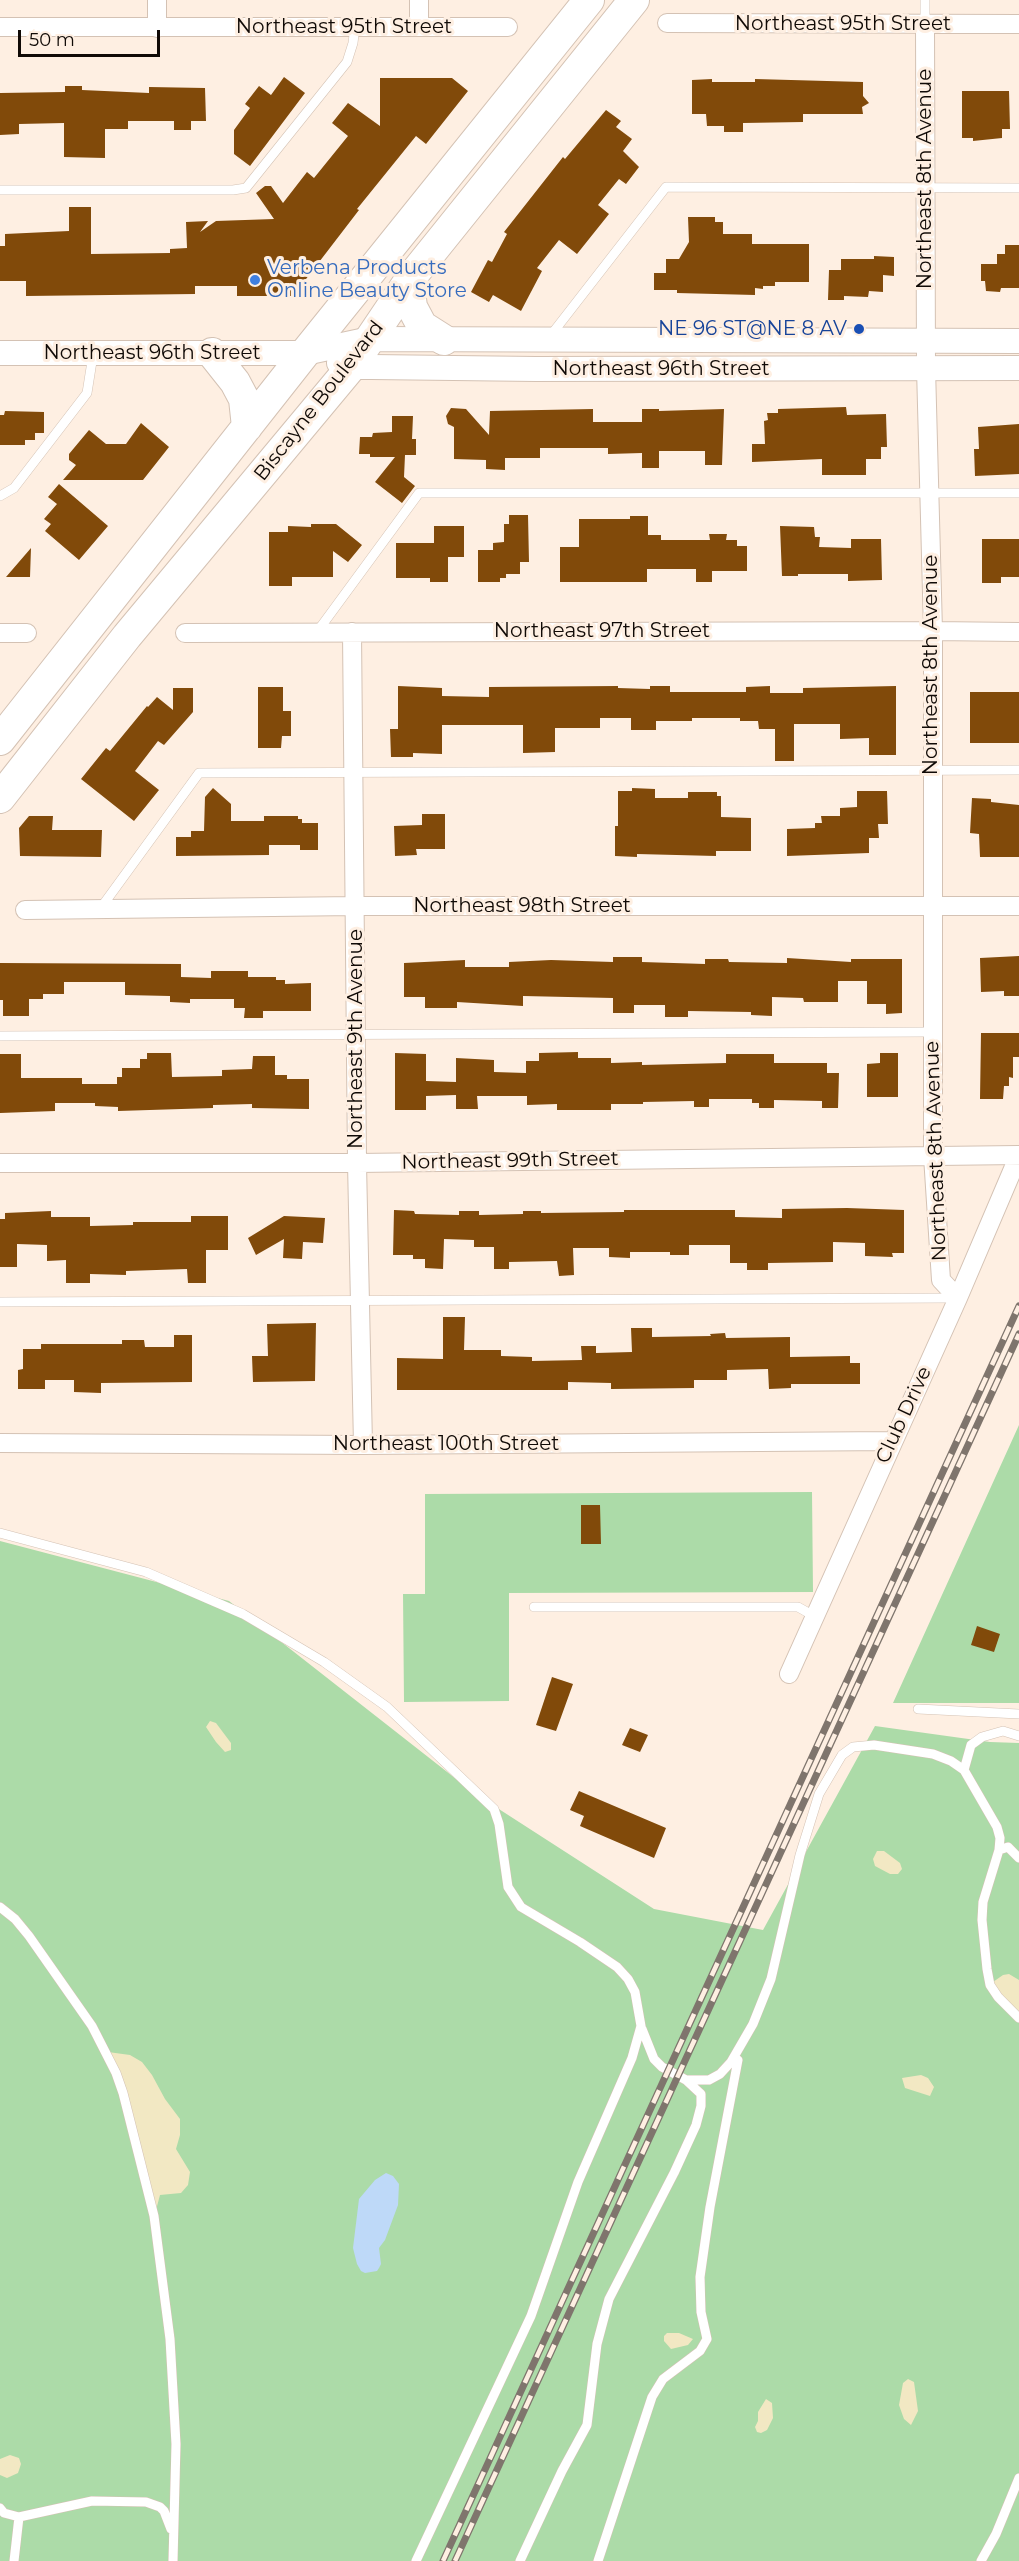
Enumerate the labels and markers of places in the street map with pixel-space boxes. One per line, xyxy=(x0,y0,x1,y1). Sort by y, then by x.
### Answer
place label: Verbena Products Online Beauty Store xyxy=(267,256,467,303)
marker: Verbena Products Online Beauty Store xyxy=(248,273,262,287)
place label: NE 96 ST@NE 8 AV xyxy=(658,317,847,341)
marker: NE 96 ST@NE 8 AV xyxy=(852,322,866,336)

